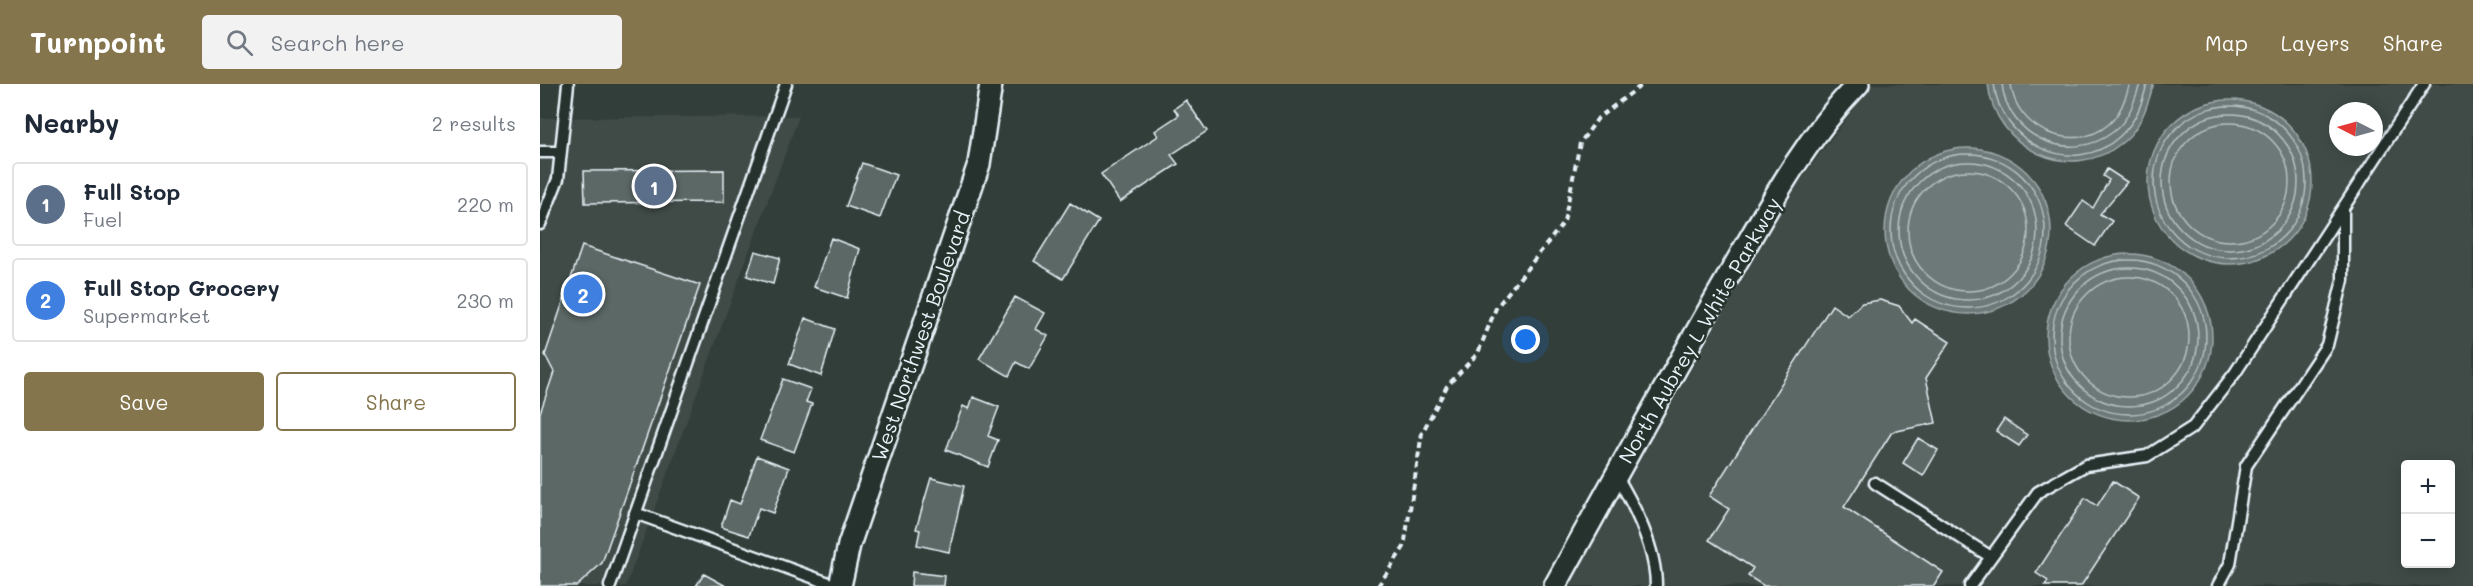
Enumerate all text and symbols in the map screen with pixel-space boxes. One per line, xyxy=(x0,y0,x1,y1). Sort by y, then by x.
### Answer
search box xyxy=(202,15,622,69)
text: Turnpoint xyxy=(30,24,166,60)
icon: search xyxy=(223,26,256,59)
text: Search here xyxy=(271,28,405,57)
text: Map xyxy=(2205,29,2248,56)
text: Layers xyxy=(2281,29,2350,56)
text: Share xyxy=(2383,29,2443,56)
north arrow xyxy=(2329,102,2383,156)
text: Nearby xyxy=(24,106,119,140)
text: 2 results xyxy=(432,110,516,136)
pin: 1 xyxy=(634,164,674,208)
text: Full Stop xyxy=(83,177,180,206)
text: 1 xyxy=(41,191,50,217)
text: 220 m xyxy=(457,191,514,217)
street label: North Aubrey L White Parkway xyxy=(1612,192,1786,468)
text: Fuel xyxy=(83,206,123,232)
street label: West Northwest Boulevard xyxy=(865,208,975,464)
pin: 2 xyxy=(564,272,603,316)
text: Full Stop Grocery xyxy=(83,273,280,302)
text: 2 xyxy=(40,287,51,313)
text: 230 m xyxy=(456,287,514,313)
text: Supermarket xyxy=(83,302,210,328)
your location xyxy=(1511,325,1540,354)
button: Save xyxy=(24,372,264,431)
button: Share xyxy=(276,372,516,431)
map controls xyxy=(2401,460,2455,568)
button: + xyxy=(2401,460,2455,514)
button: − xyxy=(2401,514,2455,568)

